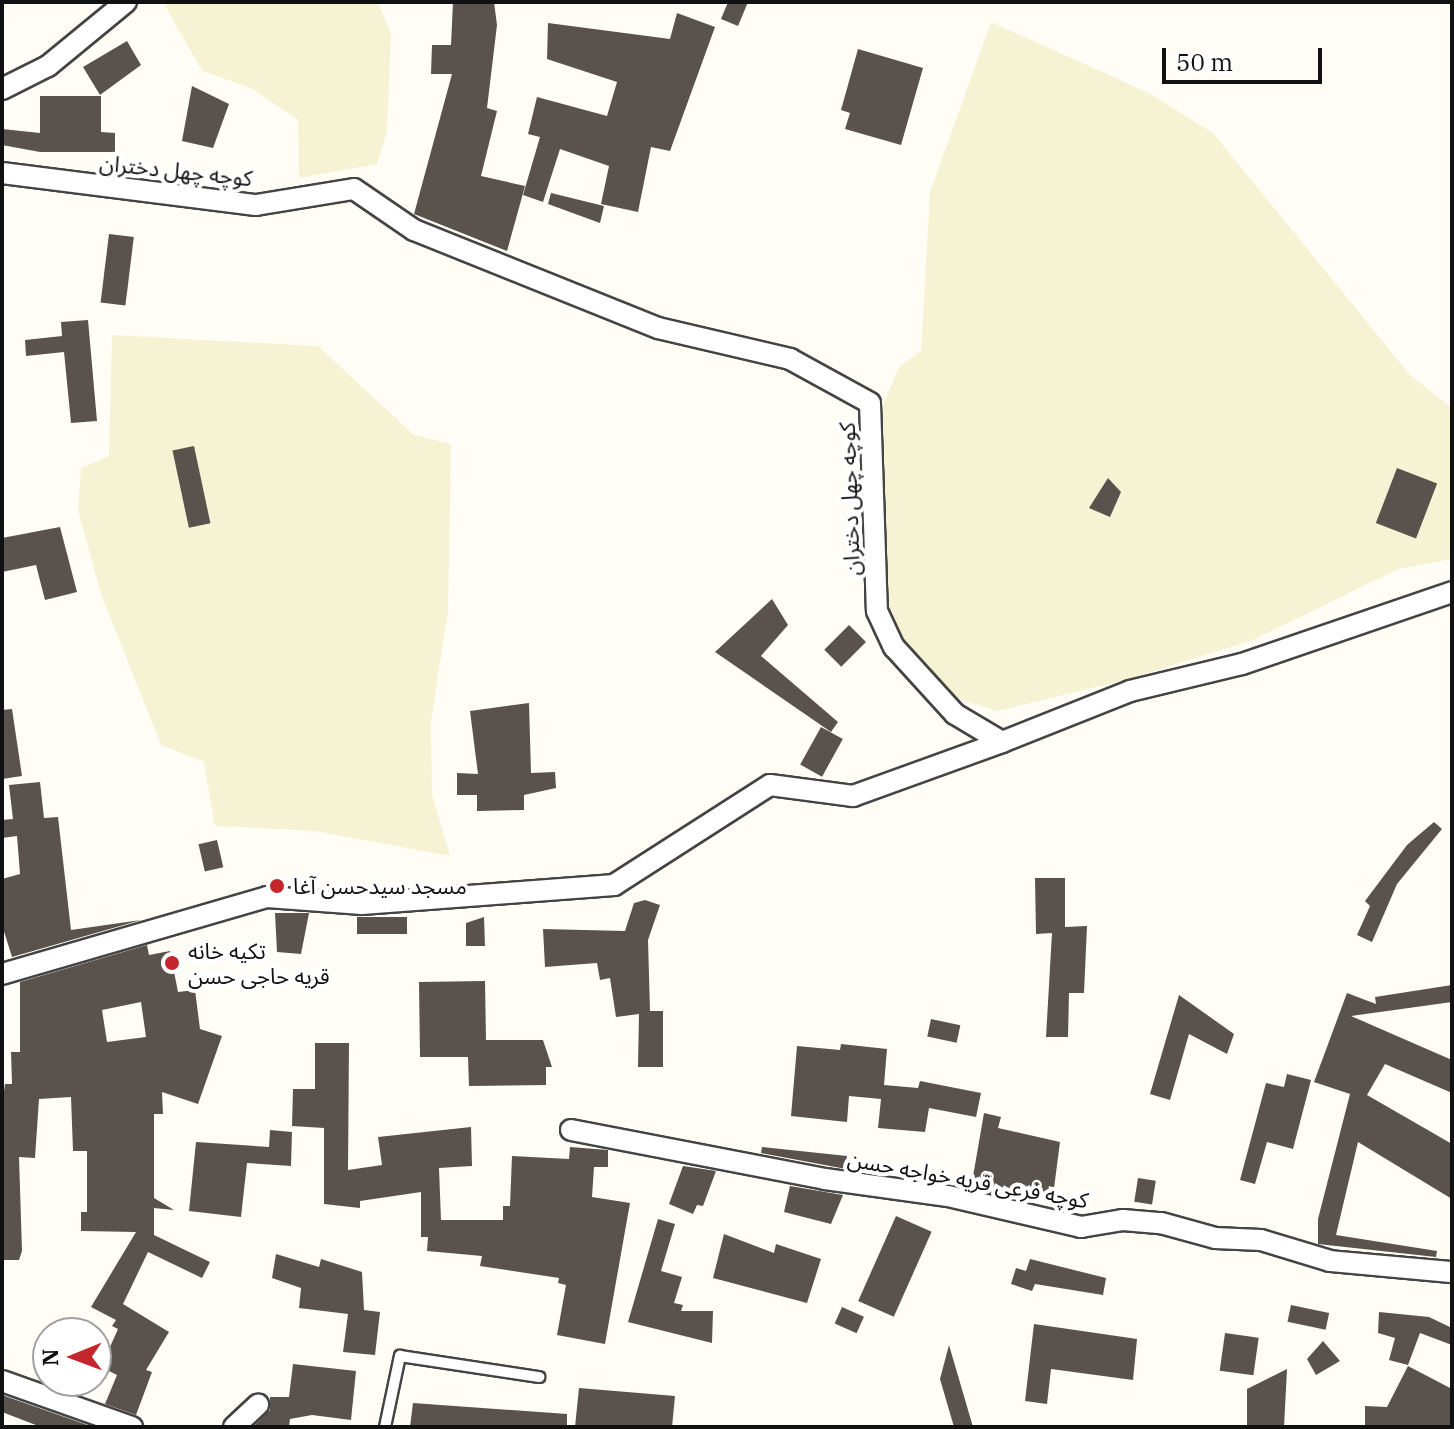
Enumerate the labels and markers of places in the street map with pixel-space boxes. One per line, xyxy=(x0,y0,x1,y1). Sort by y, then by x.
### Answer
place label: مسجد سیدحسن آغا xyxy=(293,873,467,899)
marker: مسجد سیدحسن آغا xyxy=(268,877,286,895)
place label: تکیه خانه قریه حاجی حسن xyxy=(188,937,330,988)
marker: تکیه خانه قریه حاجی حسن xyxy=(163,954,181,972)

